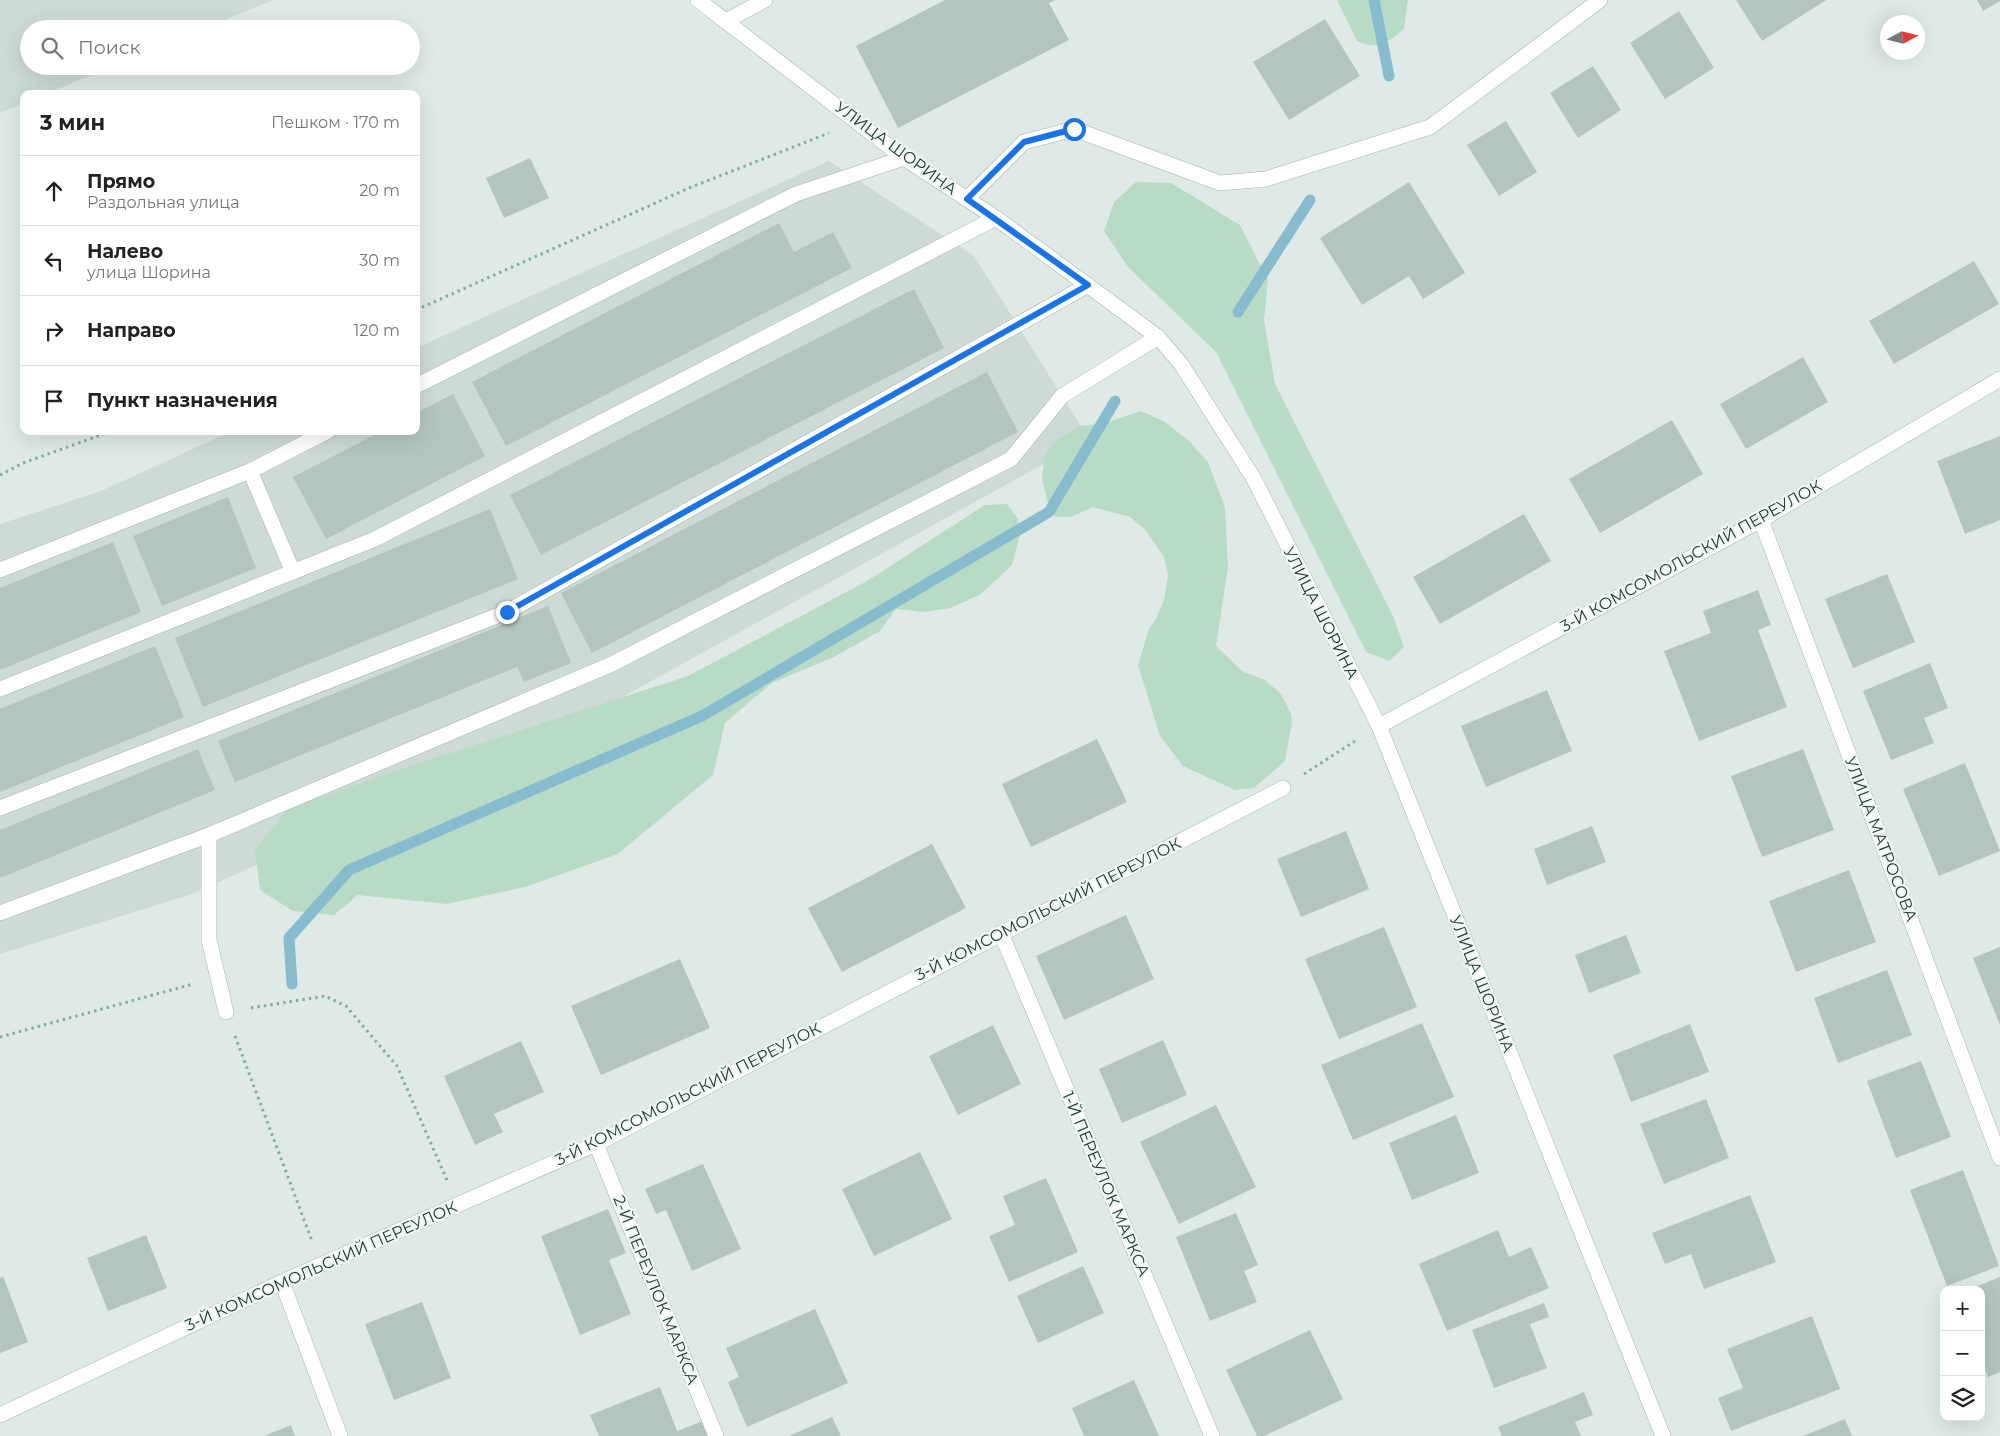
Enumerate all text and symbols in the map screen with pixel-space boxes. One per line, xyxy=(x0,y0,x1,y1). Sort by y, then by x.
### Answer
north arrow xyxy=(1880,15,1925,60)
search box xyxy=(20,20,420,75)
icon: search xyxy=(38,34,66,62)
text: Поиск xyxy=(78,36,141,59)
street label: УЛИЦА ШОРИНА xyxy=(831,97,961,199)
text: 3 мин xyxy=(40,110,105,135)
text: Пешком · 170 m xyxy=(271,113,400,132)
route start xyxy=(1063,118,1086,141)
text: Прямо xyxy=(87,170,155,193)
icon: ahead xyxy=(40,177,68,205)
text: 20 m xyxy=(359,181,400,200)
text: Раздольная улица xyxy=(87,193,240,212)
text: Налево xyxy=(87,240,163,263)
icon: left xyxy=(40,247,68,275)
text: 30 m xyxy=(359,251,400,270)
text: улица Шорина xyxy=(87,263,211,282)
icon: right xyxy=(40,317,68,345)
text: Направо xyxy=(87,319,176,342)
text: 120 m xyxy=(353,321,400,340)
icon: arrive xyxy=(40,387,68,415)
text: Пункт назначения xyxy=(87,389,278,412)
street label: 3-Й КОМСОМОЛЬСКИЙ ПЕРЕУЛОК xyxy=(1557,476,1825,636)
street label: УЛИЦА ШОРИНА xyxy=(1279,544,1363,682)
route end xyxy=(496,601,519,624)
street label: УЛИЦА МАТРОСОВА xyxy=(1841,754,1921,924)
street label: 3-Й КОМСОМОЛЬСКИЙ ПЕРЕУЛОК xyxy=(912,833,1184,985)
street label: УЛИЦА ШОРИНА xyxy=(1446,913,1518,1055)
street label: 3-Й КОМСОМОЛЬСКИЙ ПЕРЕУЛОК xyxy=(552,1018,824,1170)
street label: 1-Й ПЕРЕУЛОК МАРКСА xyxy=(1058,1089,1154,1279)
street label: 2-Й ПЕРЕУЛОК МАРКСА xyxy=(609,1193,703,1387)
street label: 3-Й КОМСОМОЛЬСКИЙ ПЕРЕУЛОК xyxy=(182,1197,460,1335)
map controls xyxy=(1940,1286,1985,1421)
button: + xyxy=(1940,1286,1985,1331)
button: − xyxy=(1940,1331,1985,1376)
button: layers xyxy=(1940,1376,1985,1421)

